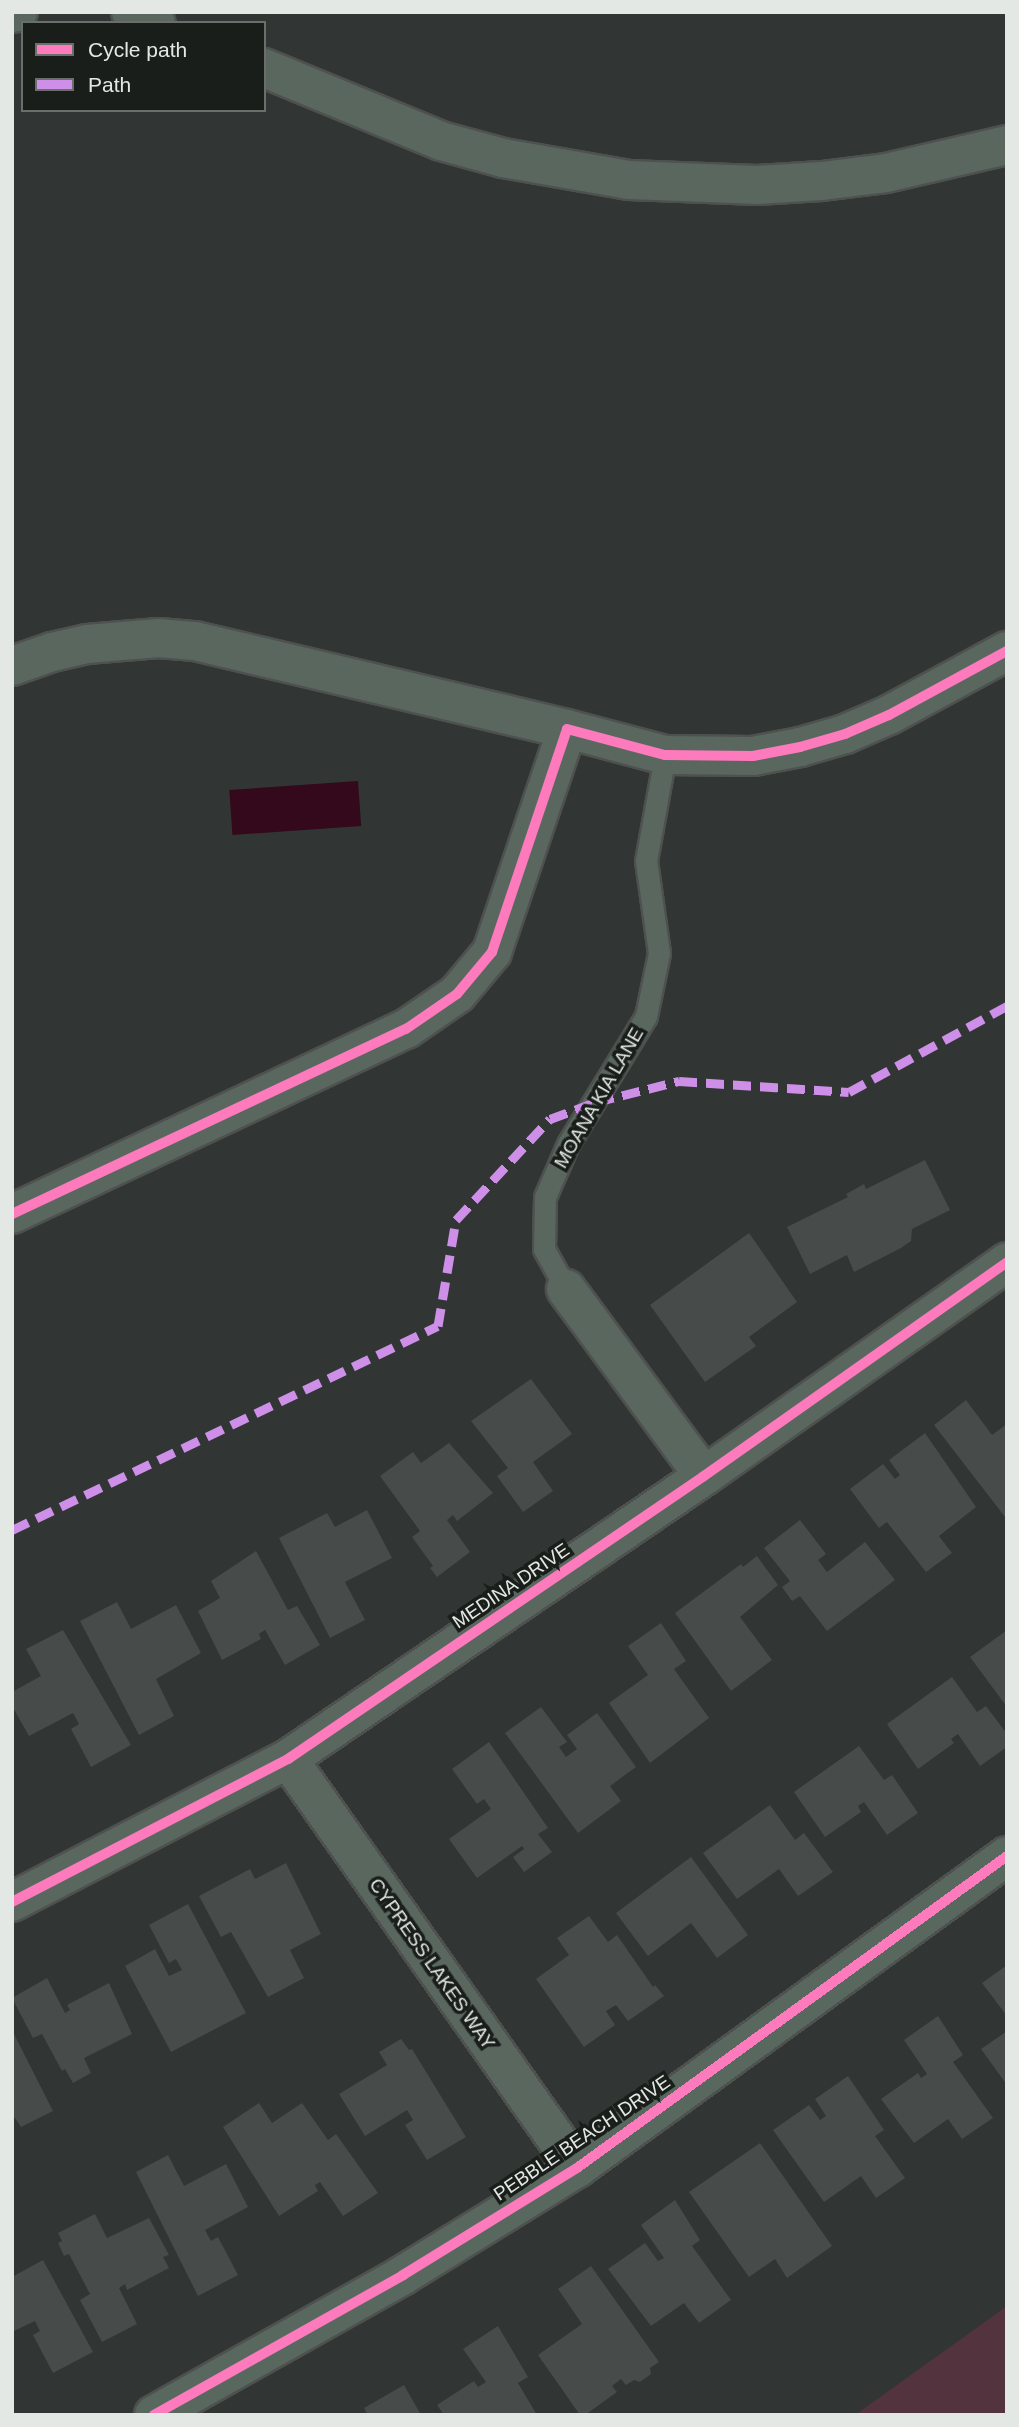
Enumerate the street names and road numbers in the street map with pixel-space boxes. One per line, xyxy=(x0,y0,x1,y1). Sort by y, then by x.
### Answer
street label: MOANA KIA LANE xyxy=(549,1023,649,1173)
street label: MEDINA DRIVE xyxy=(448,1538,574,1634)
street label: CYPRESS LAKES WAY xyxy=(364,1874,500,2054)
street label: PEBBLE BEACH DRIVE xyxy=(489,2070,675,2206)

